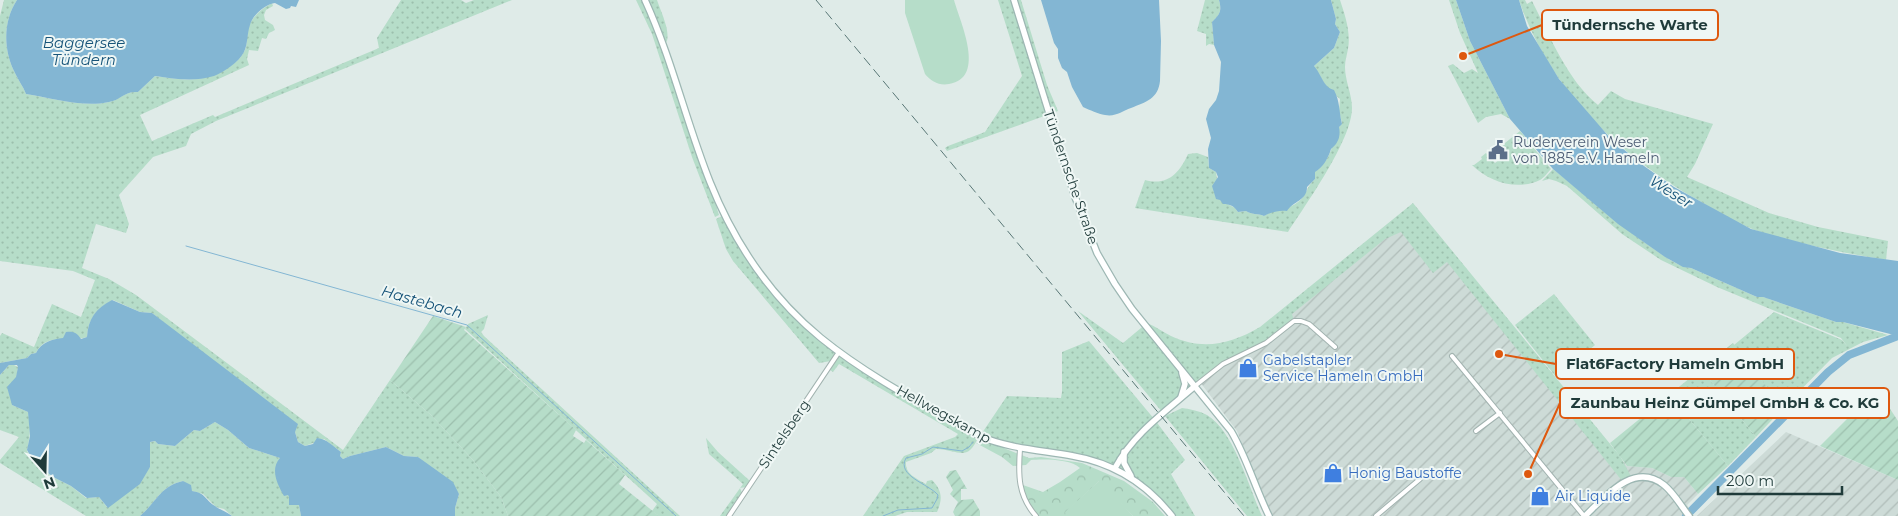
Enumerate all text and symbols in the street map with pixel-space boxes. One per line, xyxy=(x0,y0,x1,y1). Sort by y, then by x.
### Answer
callout: Tündernsche Warte xyxy=(1542,10,1718,40)
text: Tündernsche Warte xyxy=(1552,15,1708,34)
water label: Baggersee Tündern xyxy=(43,33,125,69)
street label: Tündernsche Straße xyxy=(1039,107,1103,247)
place label: Ruderverein Weser von 1885 e.V. Hameln xyxy=(1513,133,1660,167)
public building icon: Ruderverein Weser von 1885 e.V. Hameln xyxy=(1487,139,1509,161)
water label: Weser xyxy=(1646,171,1697,213)
water label: Hastebach xyxy=(379,281,465,322)
callout: Flat6Factory Hameln GmbH xyxy=(1556,349,1794,379)
place label: Gabelstapler Service Hameln GmbH xyxy=(1263,351,1424,385)
text: Flat6Factory Hameln GmbH xyxy=(1566,354,1784,373)
shop icon: Gabelstapler Service Hameln GmbH xyxy=(1237,357,1259,379)
street label: Hellwegskamp xyxy=(894,381,994,447)
callout: Zaunbau Heinz Gümpel GmbH & Co. KG xyxy=(1560,388,1889,418)
text: Zaunbau Heinz Gümpel GmbH & Co. KG xyxy=(1571,393,1879,412)
street label: Sintelsberg xyxy=(754,396,814,472)
north arrow xyxy=(20,446,70,496)
shop icon: Honig Baustoffe xyxy=(1322,462,1344,484)
place label: Honig Baustoffe xyxy=(1348,464,1462,482)
scale bar xyxy=(1718,464,1842,496)
text: 200 m xyxy=(1726,471,1774,490)
text: N xyxy=(41,473,58,494)
shop icon: Air Liquide xyxy=(1529,485,1551,507)
place label: Air Liquide xyxy=(1555,487,1631,505)

